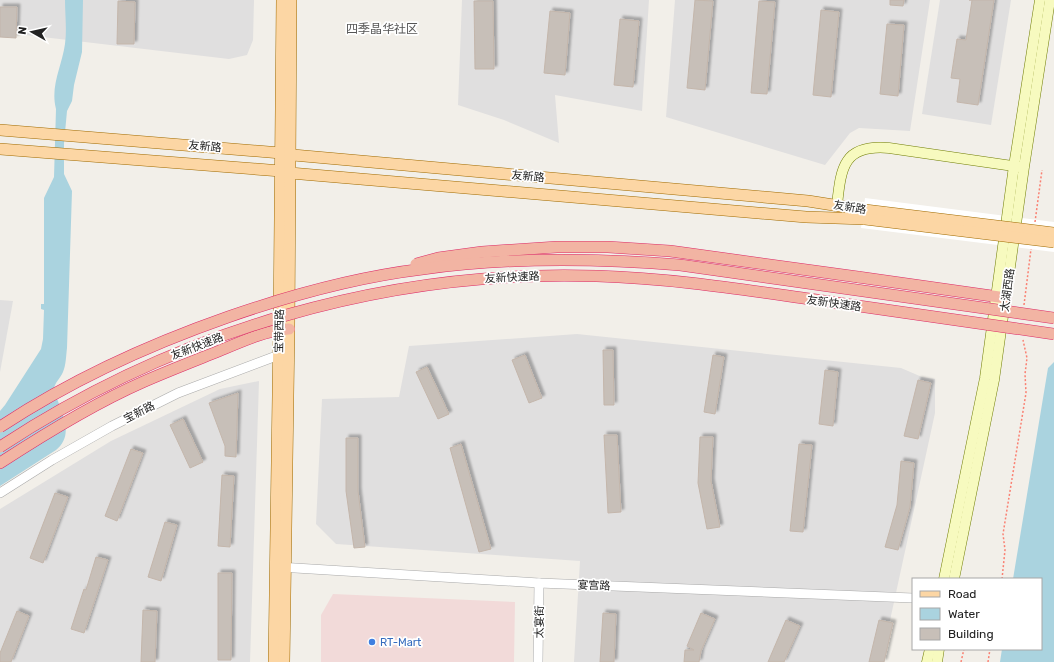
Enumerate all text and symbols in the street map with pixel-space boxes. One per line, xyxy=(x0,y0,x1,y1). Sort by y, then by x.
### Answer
north arrow xyxy=(12,12,52,52)
district label: 四季晶华社区 xyxy=(346,22,418,36)
text: N xyxy=(16,26,30,36)
street label: 友新路 xyxy=(188,139,222,154)
street label: 友新路 xyxy=(511,169,545,184)
street label: 友新路 xyxy=(833,198,867,216)
street label: 太湖西路 xyxy=(998,267,1017,313)
street label: 友新快速路 xyxy=(484,270,540,285)
street label: 友新快速路 xyxy=(806,293,862,314)
street label: 宝带西路 xyxy=(273,309,286,353)
street label: 友新快速路 xyxy=(169,331,225,362)
street label: 宝新路 xyxy=(122,399,157,426)
street label: 宴宫路 xyxy=(577,578,611,593)
legend xyxy=(912,578,1042,650)
text: Road xyxy=(948,587,976,601)
street label: 太宴街 xyxy=(533,605,546,639)
text: Water xyxy=(948,607,980,621)
text: Building xyxy=(948,627,994,641)
place label: RT-Mart xyxy=(380,636,422,649)
marker: RT-Mart xyxy=(367,637,377,647)

